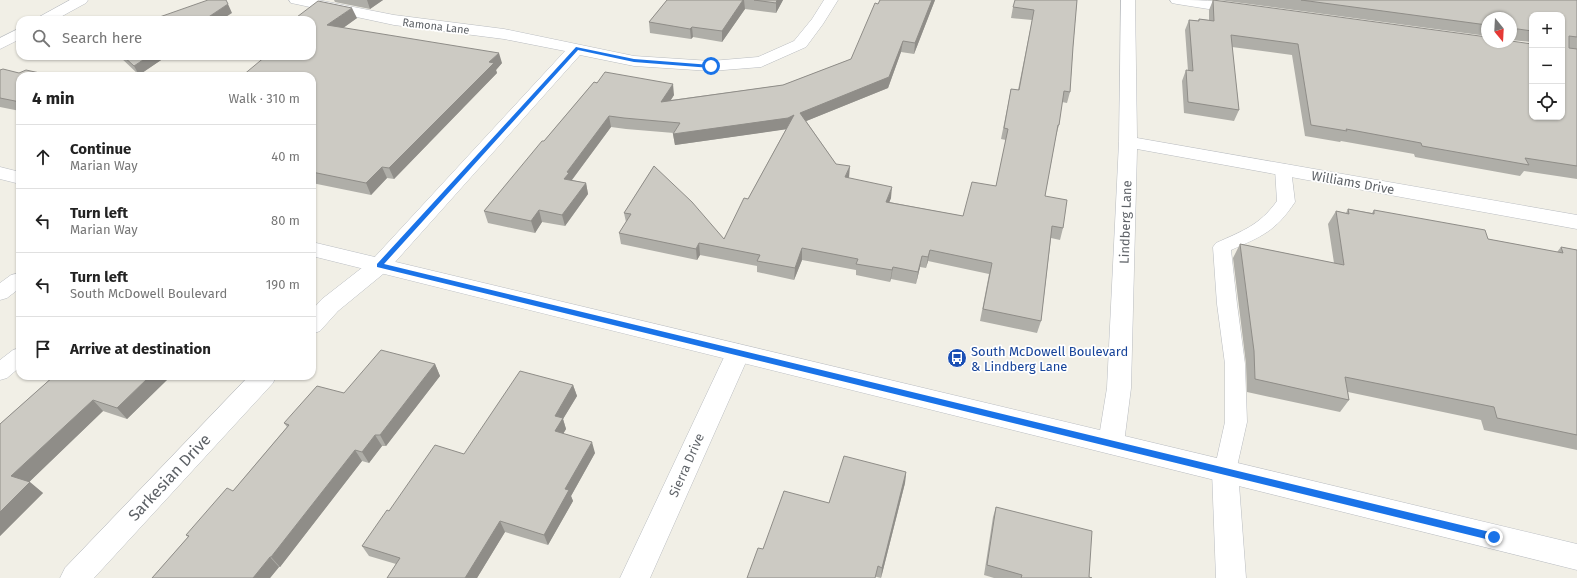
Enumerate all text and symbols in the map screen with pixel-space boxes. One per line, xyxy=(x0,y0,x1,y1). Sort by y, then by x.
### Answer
north arrow xyxy=(1481,12,1517,48)
map controls xyxy=(1529,12,1565,120)
button: + xyxy=(1529,12,1565,48)
search box xyxy=(16,16,316,60)
street label: Ramona Lane xyxy=(402,16,470,37)
icon: search xyxy=(30,27,52,49)
text: Search here xyxy=(62,29,142,47)
button: − xyxy=(1529,48,1565,84)
route start xyxy=(702,57,720,75)
button: locate xyxy=(1529,84,1565,120)
text: 4 min xyxy=(32,88,75,109)
text: Walk · 310 m xyxy=(229,91,300,106)
text: Continue xyxy=(70,140,131,158)
icon: ahead xyxy=(32,146,54,168)
text: 40 m xyxy=(271,149,300,164)
text: Marian Way xyxy=(70,158,138,173)
street label: Williams Drive xyxy=(1310,168,1396,197)
street label: Lindberg Lane xyxy=(1117,180,1134,264)
text: Turn left xyxy=(70,204,128,222)
icon: left xyxy=(32,210,54,232)
text: 80 m xyxy=(271,213,300,228)
text: Marian Way xyxy=(70,222,138,237)
text: Turn left xyxy=(70,268,128,286)
icon: left xyxy=(32,274,54,296)
text: 190 m xyxy=(266,277,300,292)
text: South McDowell Boulevard xyxy=(70,286,227,301)
icon: arrive xyxy=(32,338,54,360)
text: Arrive at destination xyxy=(70,340,211,358)
place label: South McDowell Boulevard & Lindberg Lane xyxy=(971,344,1128,374)
bus stop icon: South McDowell Boulevard & Lindberg Lane xyxy=(946,347,968,369)
street label: Sarkesian Drive xyxy=(124,430,215,525)
street label: Sierra Drive xyxy=(666,431,707,500)
route end xyxy=(1485,528,1503,546)

